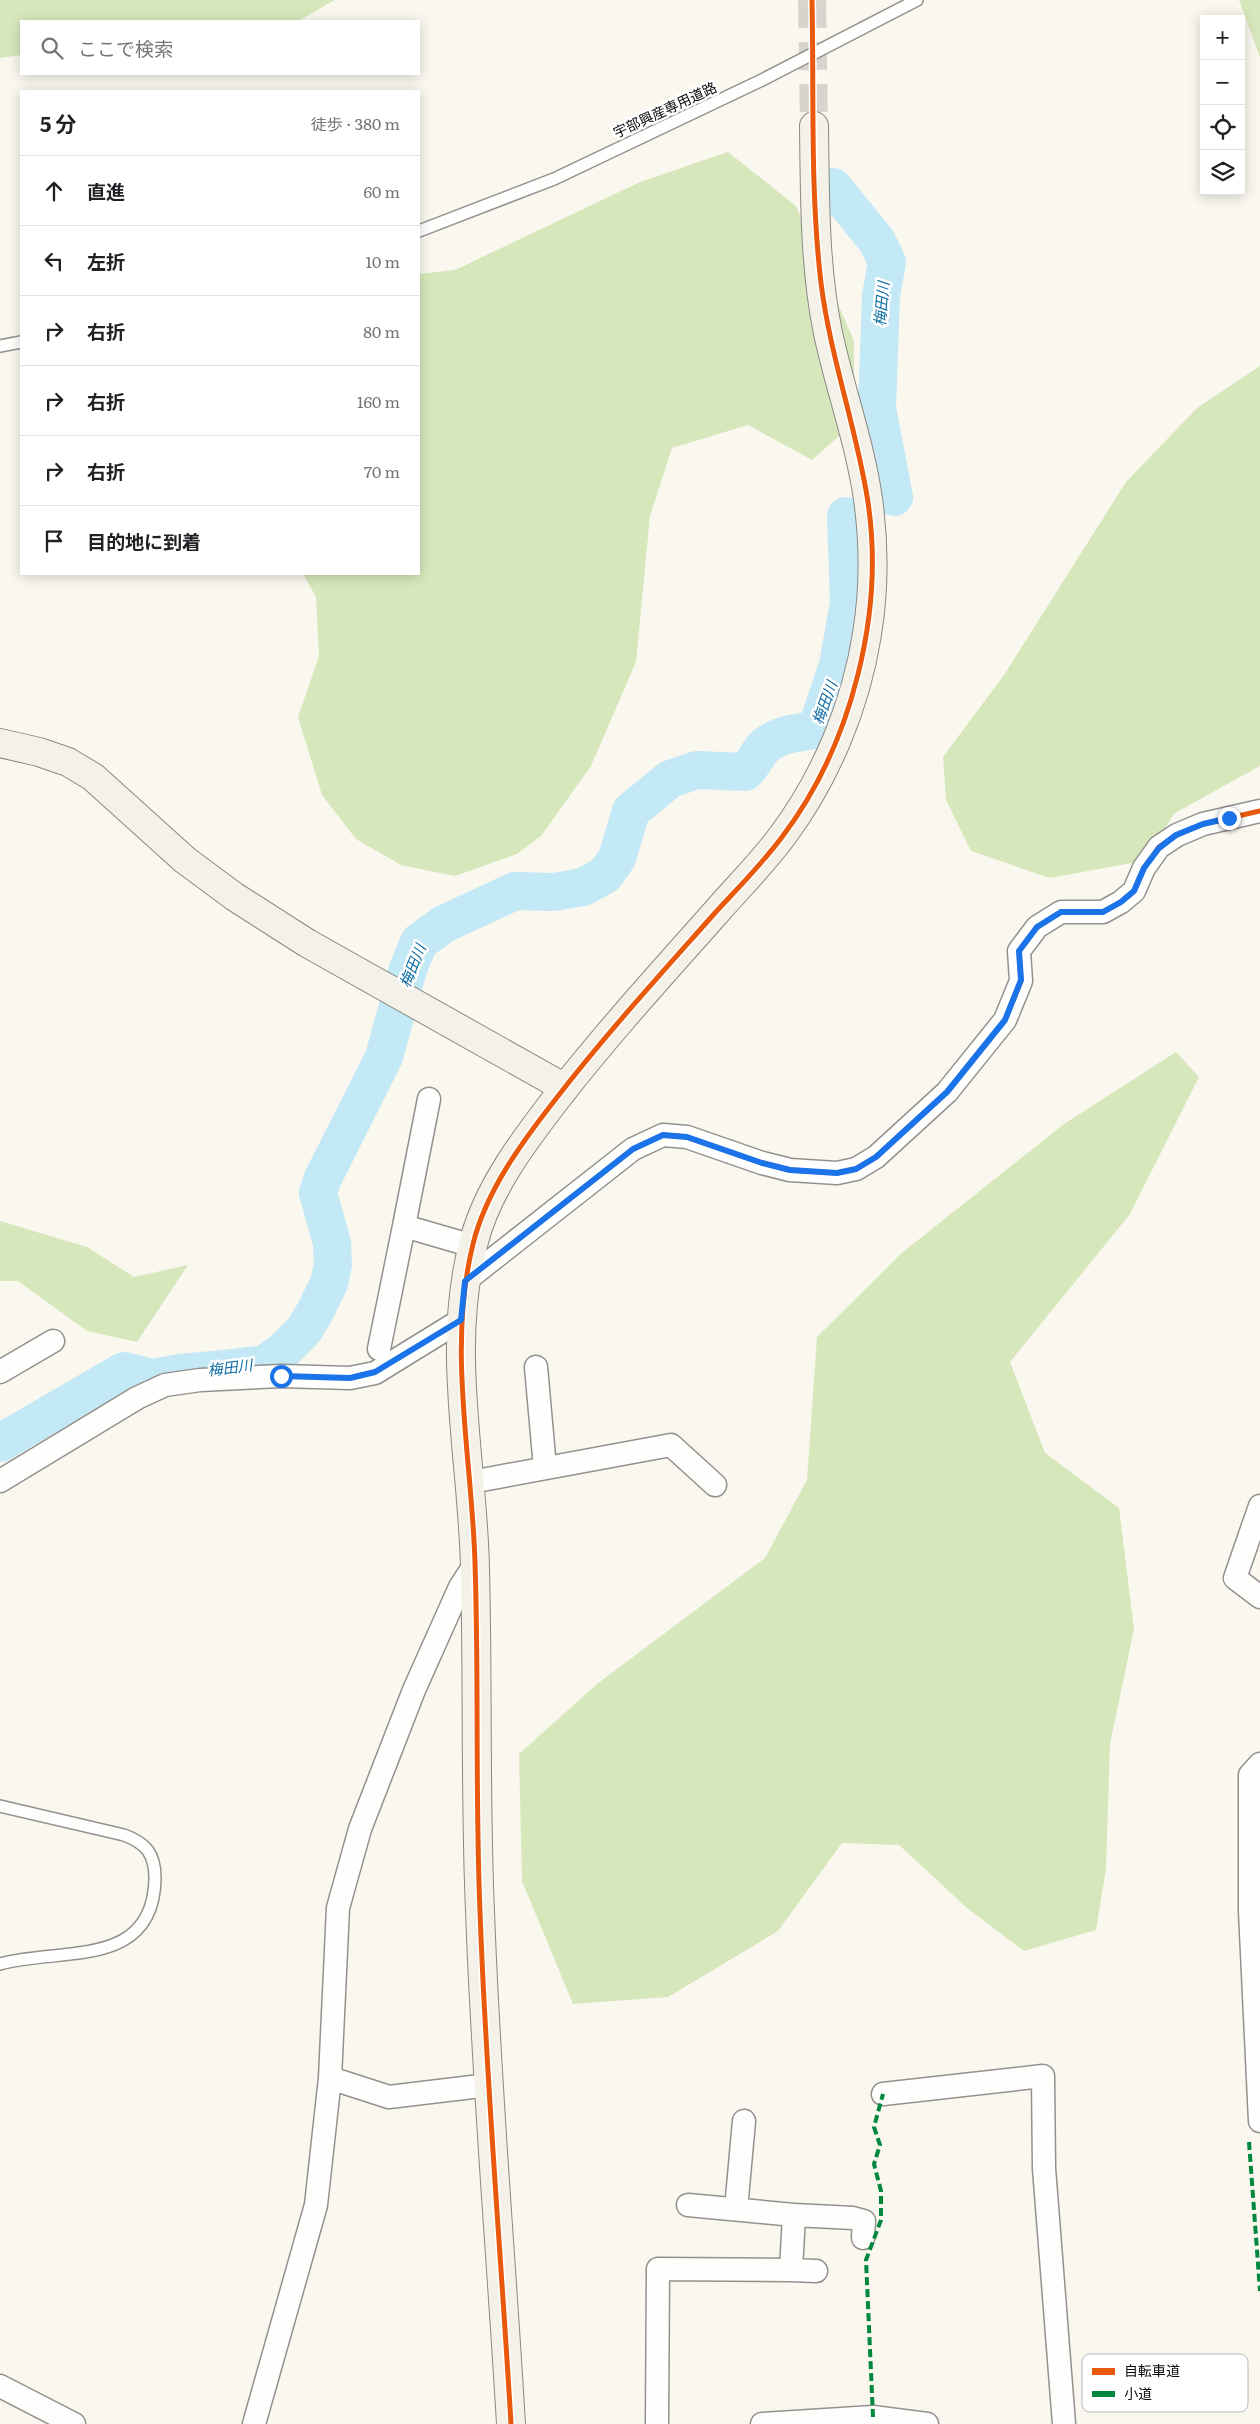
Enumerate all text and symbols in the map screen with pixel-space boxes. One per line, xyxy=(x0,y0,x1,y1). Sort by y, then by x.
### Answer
map controls xyxy=(1200,15,1245,195)
button: + xyxy=(1200,15,1245,60)
search box xyxy=(20,20,420,75)
icon: search xyxy=(38,34,66,62)
text: ここで検索 xyxy=(78,34,173,62)
button: − xyxy=(1200,60,1245,105)
street label: 宇部興産専用道路 xyxy=(610,76,720,142)
button: locate xyxy=(1200,105,1245,150)
text: 5 分 xyxy=(40,107,77,138)
text: 徒歩 · 380 m xyxy=(311,111,400,135)
button: layers xyxy=(1200,150,1245,195)
icon: ahead xyxy=(40,177,68,205)
text: 直進 xyxy=(87,177,125,205)
text: 60 m xyxy=(363,179,400,203)
icon: left xyxy=(40,247,68,275)
text: 左折 xyxy=(87,247,125,275)
text: 10 m xyxy=(366,249,400,273)
water label: 梅田川 xyxy=(867,278,894,327)
icon: right xyxy=(40,317,68,345)
text: 右折 xyxy=(87,317,125,345)
text: 80 m xyxy=(363,319,400,343)
icon: right xyxy=(40,387,68,415)
text: 右折 xyxy=(87,387,125,415)
text: 160 m xyxy=(357,389,400,413)
icon: right xyxy=(40,457,68,485)
text: 右折 xyxy=(87,457,125,485)
text: 70 m xyxy=(364,459,400,483)
icon: arrive xyxy=(40,527,68,555)
text: 目的地に到着 xyxy=(87,527,201,555)
water label: 梅田川 xyxy=(805,676,843,728)
route end xyxy=(1218,807,1241,830)
water label: 梅田川 xyxy=(393,938,431,991)
water label: 梅田川 xyxy=(206,1352,256,1381)
route start xyxy=(270,1365,293,1388)
legend xyxy=(1082,2354,1248,2412)
text: 自転車道 xyxy=(1124,2360,1180,2380)
text: 小道 xyxy=(1124,2383,1152,2403)

